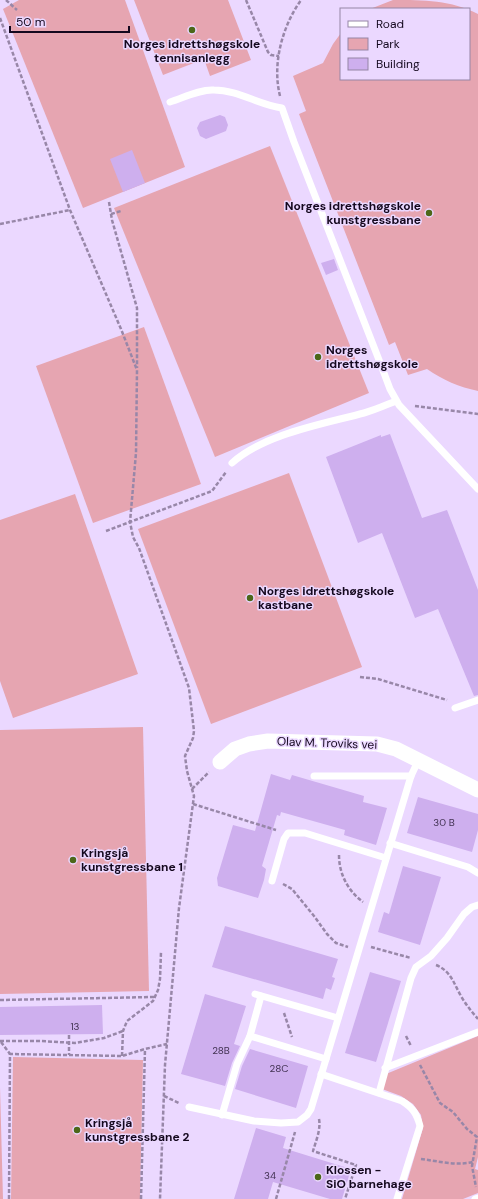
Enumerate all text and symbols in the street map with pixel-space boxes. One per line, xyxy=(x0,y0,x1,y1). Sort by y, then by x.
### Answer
scale bar xyxy=(10,8,129,34)
legend xyxy=(340,8,470,80)
text: 50 m xyxy=(16,14,45,30)
text: Road xyxy=(376,16,404,32)
marker: Norges idrettshøgskole tennisanlegg xyxy=(187,25,197,35)
place label: Norges idrettshøgskole tennisanlegg xyxy=(124,36,260,66)
text: Park xyxy=(376,36,400,52)
text: Building xyxy=(376,56,420,72)
place label: Norges idrettshøgskole kunstgressbane xyxy=(285,198,421,228)
marker: Norges idrettshøgskole kunstgressbane xyxy=(424,208,434,218)
place label: Norges idrettshøgskole xyxy=(326,342,418,372)
marker: Norges idrettshøgskole xyxy=(313,352,323,362)
place label: Norges idrettshøgskole kastbane xyxy=(258,583,394,613)
marker: Norges idrettshøgskole kastbane xyxy=(245,593,255,603)
street label: Olav M. Troviks vei xyxy=(277,733,378,753)
house number: 30 B xyxy=(433,816,455,829)
place label: Kringsjå kunstgressbane 1 xyxy=(81,845,183,875)
marker: Kringsjå kunstgressbane 1 xyxy=(68,855,78,865)
house number: 13 xyxy=(70,1020,80,1033)
house number: 28B xyxy=(212,1044,230,1057)
house number: 28C xyxy=(270,1062,288,1075)
place label: Kringsjå kunstgressbane 2 xyxy=(85,1115,189,1145)
marker: Kringsjå kunstgressbane 2 xyxy=(72,1125,82,1135)
place label: Klossen - SiO barnehage xyxy=(326,1162,412,1192)
house number: 34 xyxy=(264,1169,276,1182)
marker: Klossen - SiO barnehage xyxy=(313,1172,323,1182)

